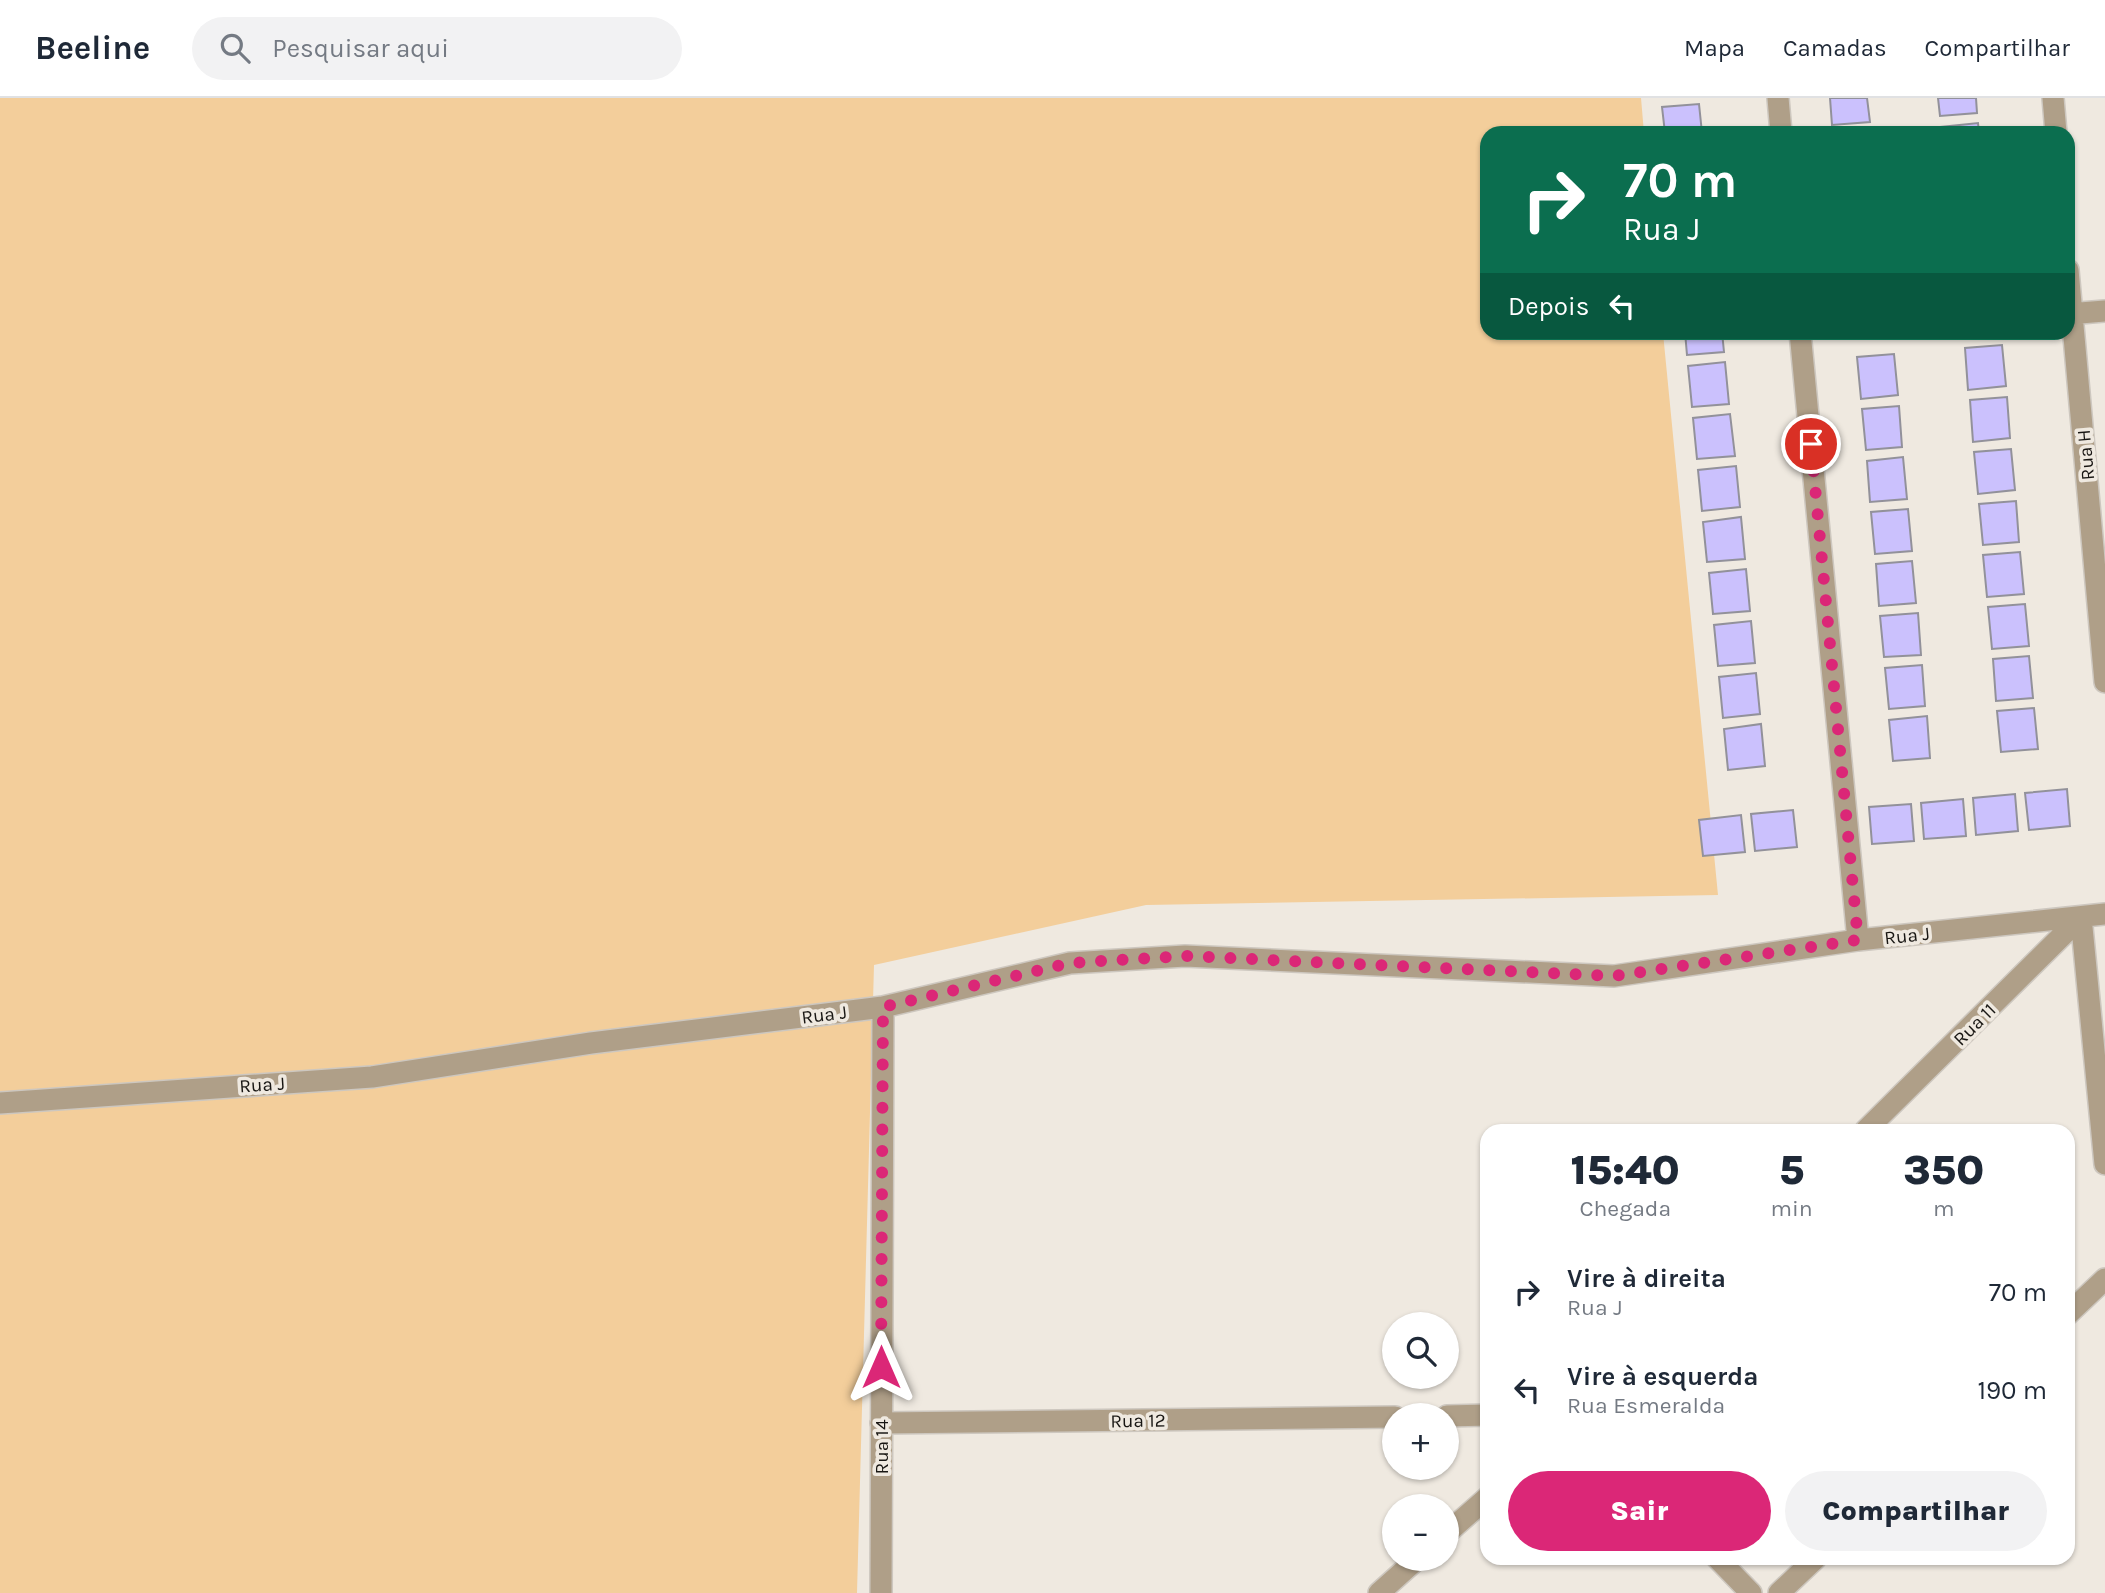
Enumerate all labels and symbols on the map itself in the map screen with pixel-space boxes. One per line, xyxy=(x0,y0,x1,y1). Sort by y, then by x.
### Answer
pin xyxy=(1781,414,1841,474)
street label: Rua H xyxy=(2073,429,2099,481)
street label: Rua J xyxy=(1883,923,1931,949)
street label: Rua 11 xyxy=(1949,999,2000,1050)
street label: Rua J xyxy=(800,1001,848,1029)
street label: Rua J xyxy=(238,1072,286,1098)
position arrow xyxy=(844,1330,918,1404)
street label: Rua 12 xyxy=(1110,1410,1166,1432)
street label: Rua 14 xyxy=(871,1419,893,1475)

